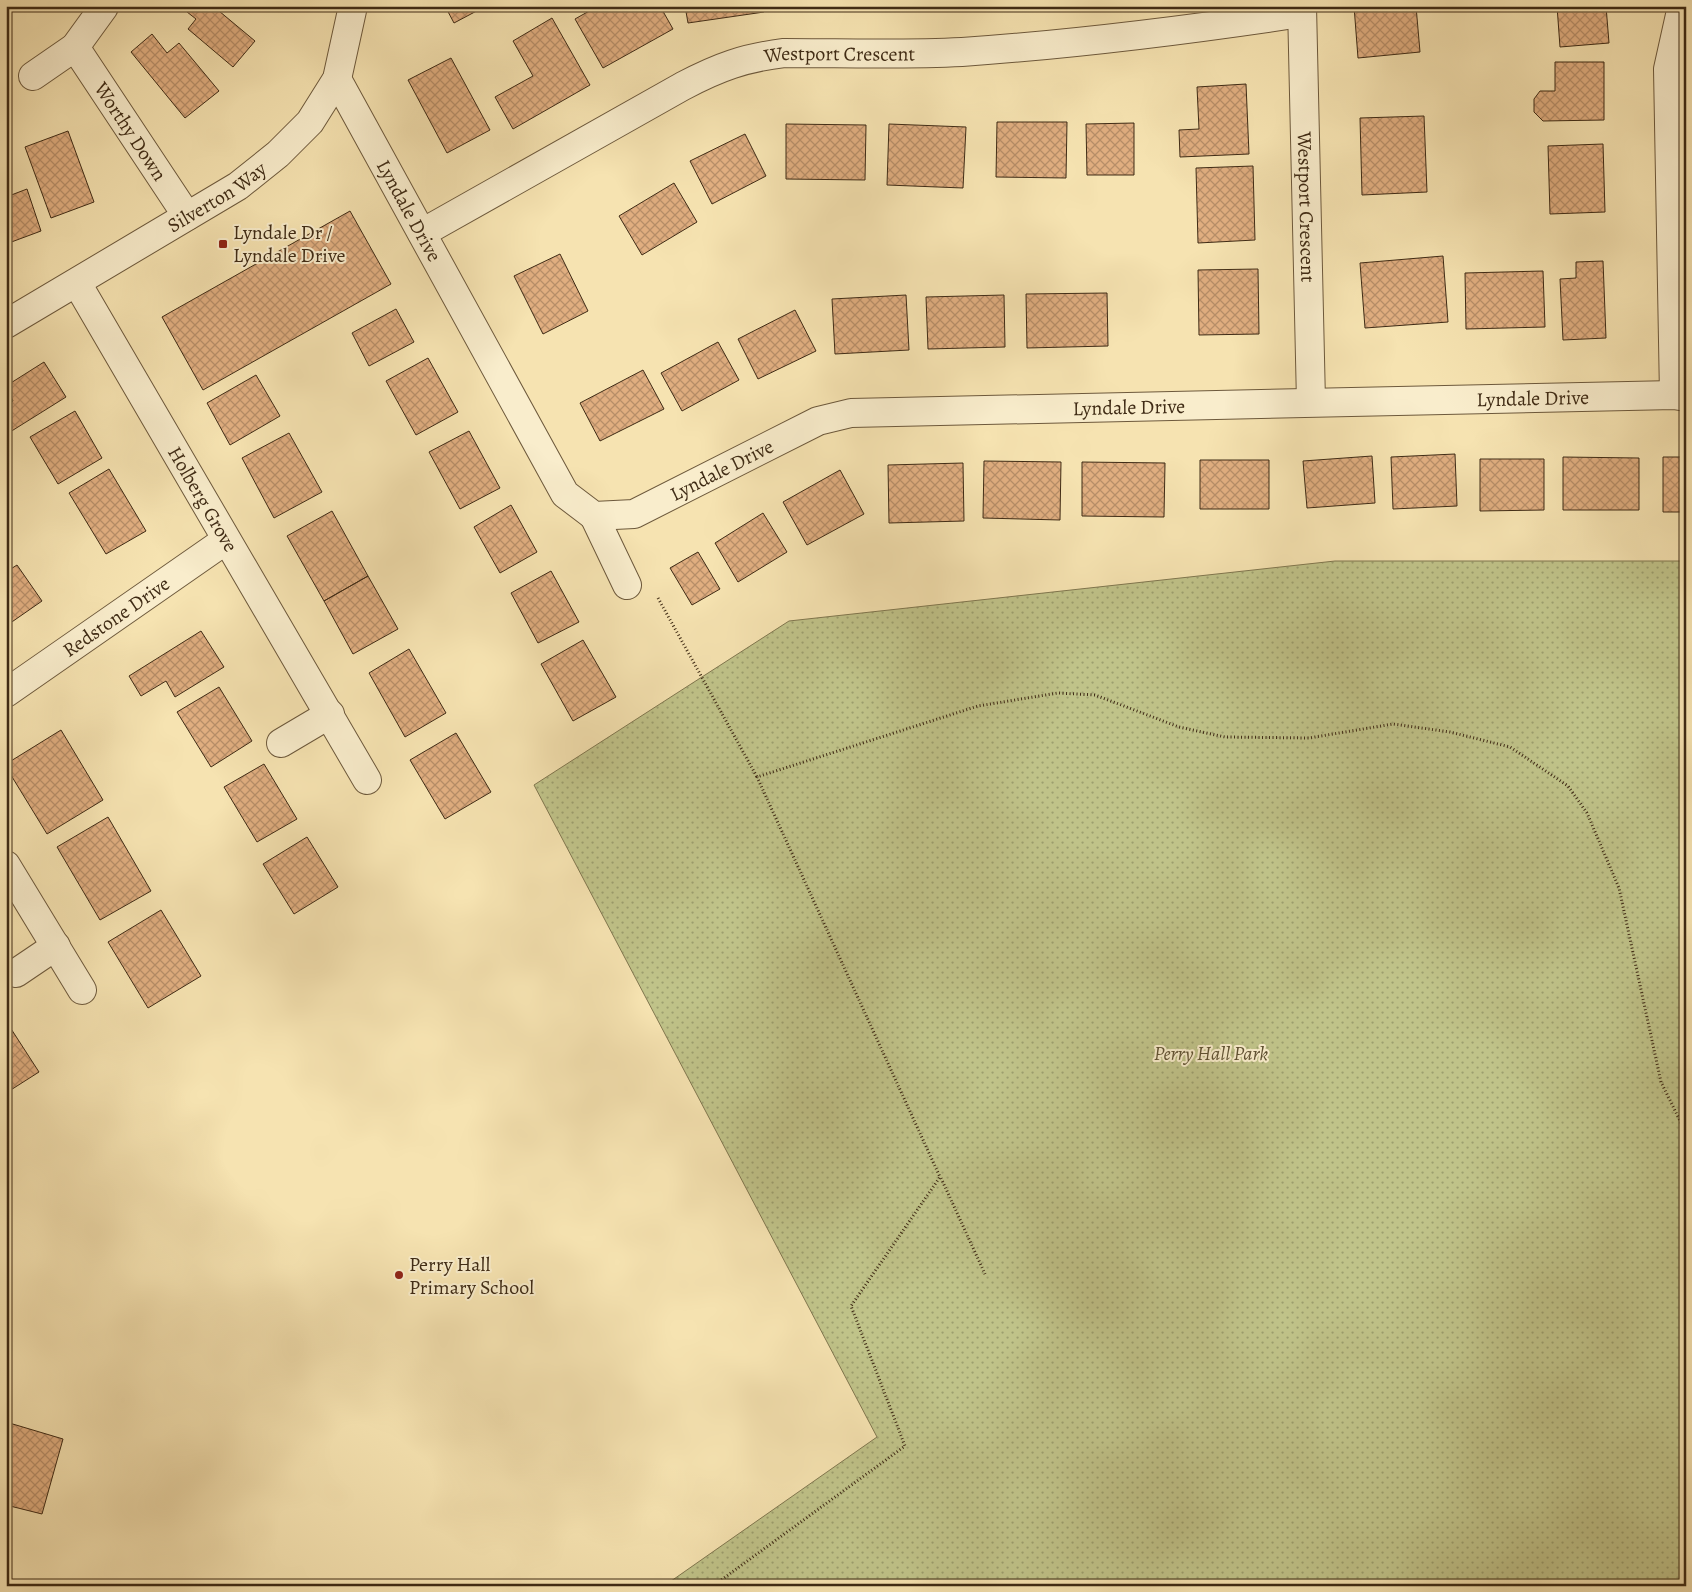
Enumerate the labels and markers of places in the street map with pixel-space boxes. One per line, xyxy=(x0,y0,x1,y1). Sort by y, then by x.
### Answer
place label: Lyndale Dr / Lyndale Drive xyxy=(233,219,346,269)
marker: Lyndale Dr / Lyndale Drive xyxy=(217,238,229,250)
place label: Perry Hall Primary School xyxy=(409,1251,534,1301)
marker: Perry Hall Primary School xyxy=(393,1269,405,1281)

